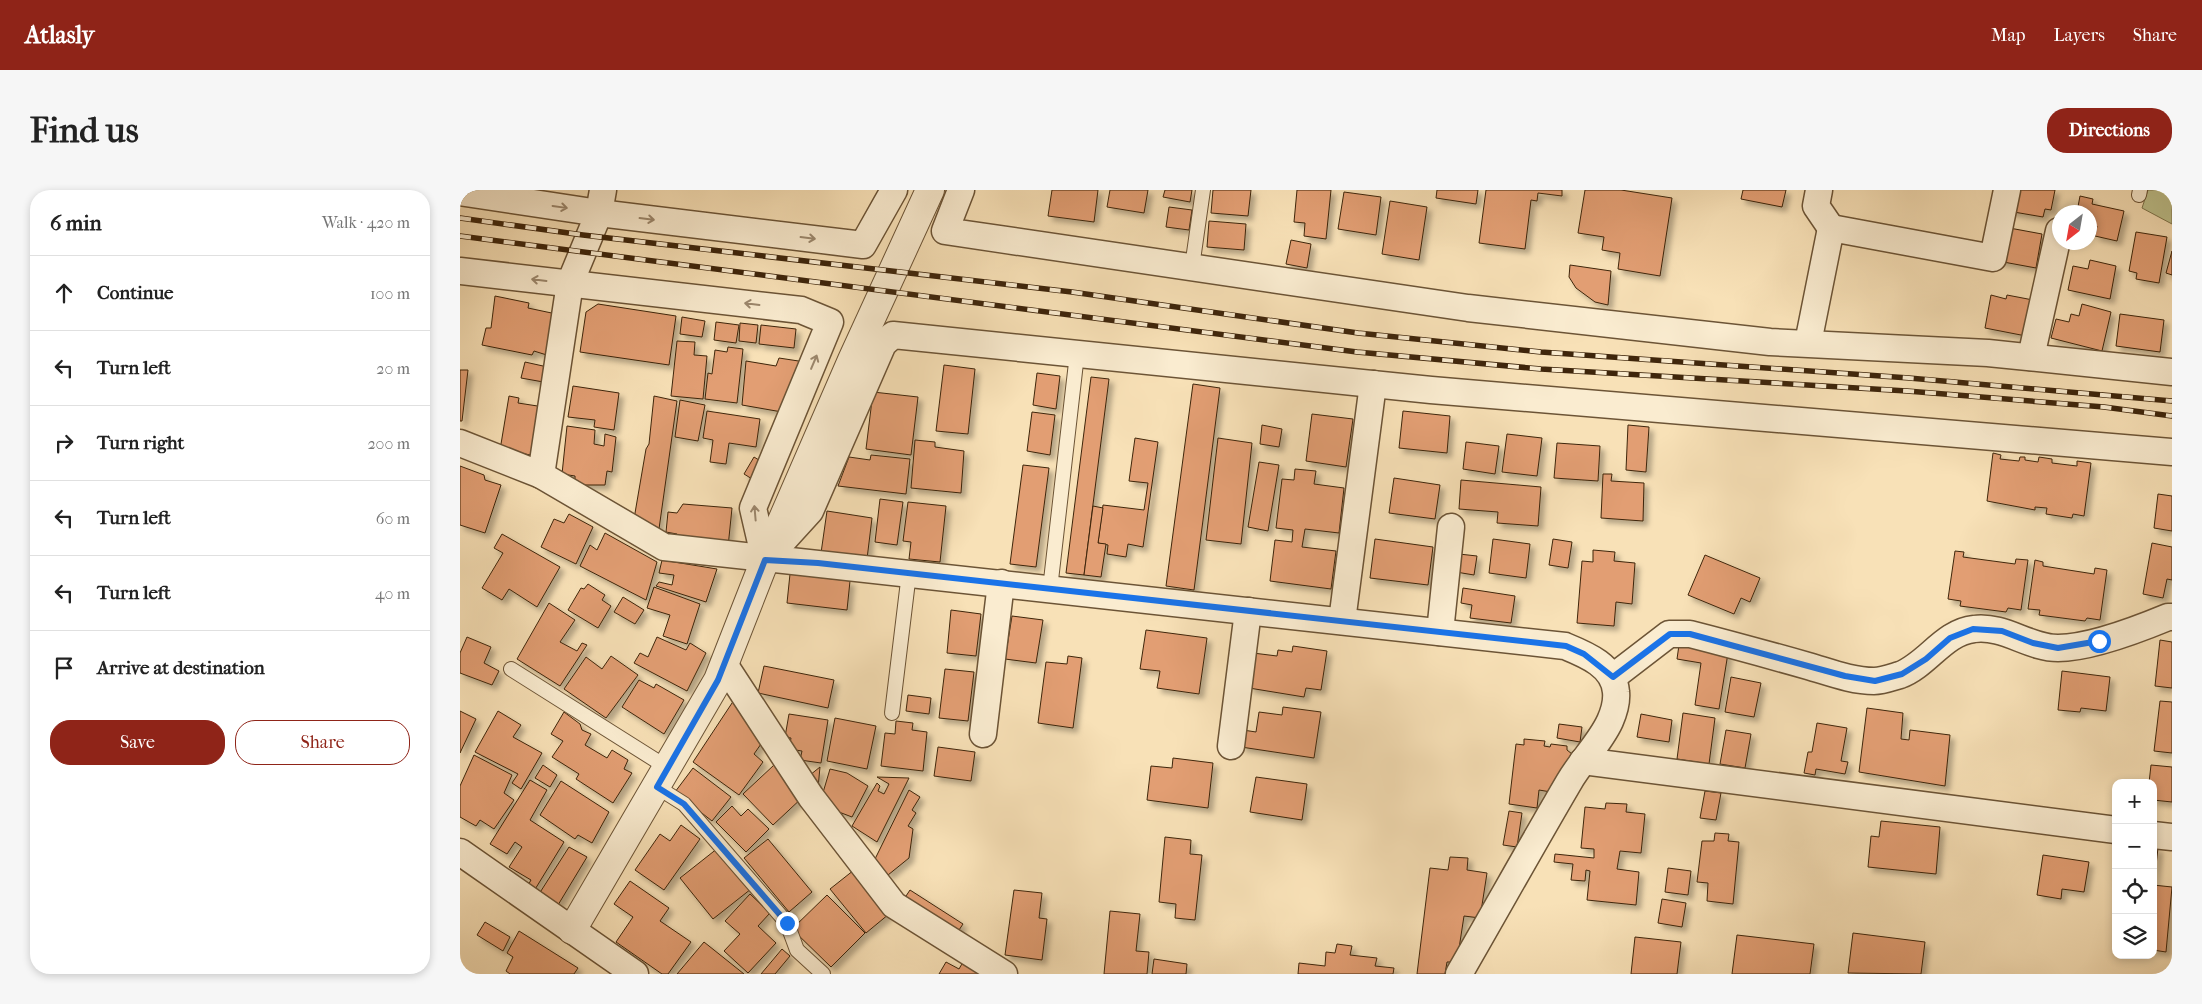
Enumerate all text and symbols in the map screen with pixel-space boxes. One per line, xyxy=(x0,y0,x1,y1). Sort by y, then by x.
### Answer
text: Atlasly xyxy=(25,21,94,49)
text: Map xyxy=(1991,25,2025,46)
text: Layers xyxy=(2053,25,2105,46)
text: Share xyxy=(2133,25,2177,46)
button: Directions xyxy=(2047,108,2172,153)
text: Find us xyxy=(30,110,139,151)
one-way arrow xyxy=(552,202,568,212)
north arrow xyxy=(2052,205,2097,250)
text: 6 min xyxy=(50,211,102,235)
text: Walk · 420 m xyxy=(322,213,410,232)
one-way arrow xyxy=(639,214,655,224)
one-way arrow xyxy=(800,233,816,243)
one-way arrow xyxy=(531,275,547,285)
icon: ahead xyxy=(50,279,78,307)
text: Continue xyxy=(97,282,173,304)
text: 100 m xyxy=(370,284,410,303)
one-way arrow xyxy=(745,299,761,309)
icon: left xyxy=(50,354,78,382)
one-way arrow xyxy=(809,355,819,370)
text: Turn left xyxy=(97,357,171,379)
text: 20 m xyxy=(376,359,410,378)
icon: right xyxy=(50,429,78,457)
text: Turn right xyxy=(97,432,184,454)
text: 200 m xyxy=(367,434,410,453)
icon: left xyxy=(50,504,78,532)
one-way arrow xyxy=(751,505,760,521)
text: Turn left xyxy=(97,507,171,529)
text: 60 m xyxy=(376,509,410,528)
icon: left xyxy=(50,579,78,607)
text: Turn left xyxy=(97,582,171,604)
text: 40 m xyxy=(375,584,410,603)
route start xyxy=(2088,630,2111,653)
icon: arrive xyxy=(50,654,78,682)
text: Arrive at destination xyxy=(97,657,265,679)
button: Save xyxy=(50,720,225,765)
button: Share xyxy=(235,720,410,765)
map controls xyxy=(2112,779,2157,959)
button: + xyxy=(2112,779,2157,824)
button: − xyxy=(2112,824,2157,869)
button: locate xyxy=(2112,869,2157,914)
route end xyxy=(776,912,799,935)
button: layers xyxy=(2112,914,2157,959)

